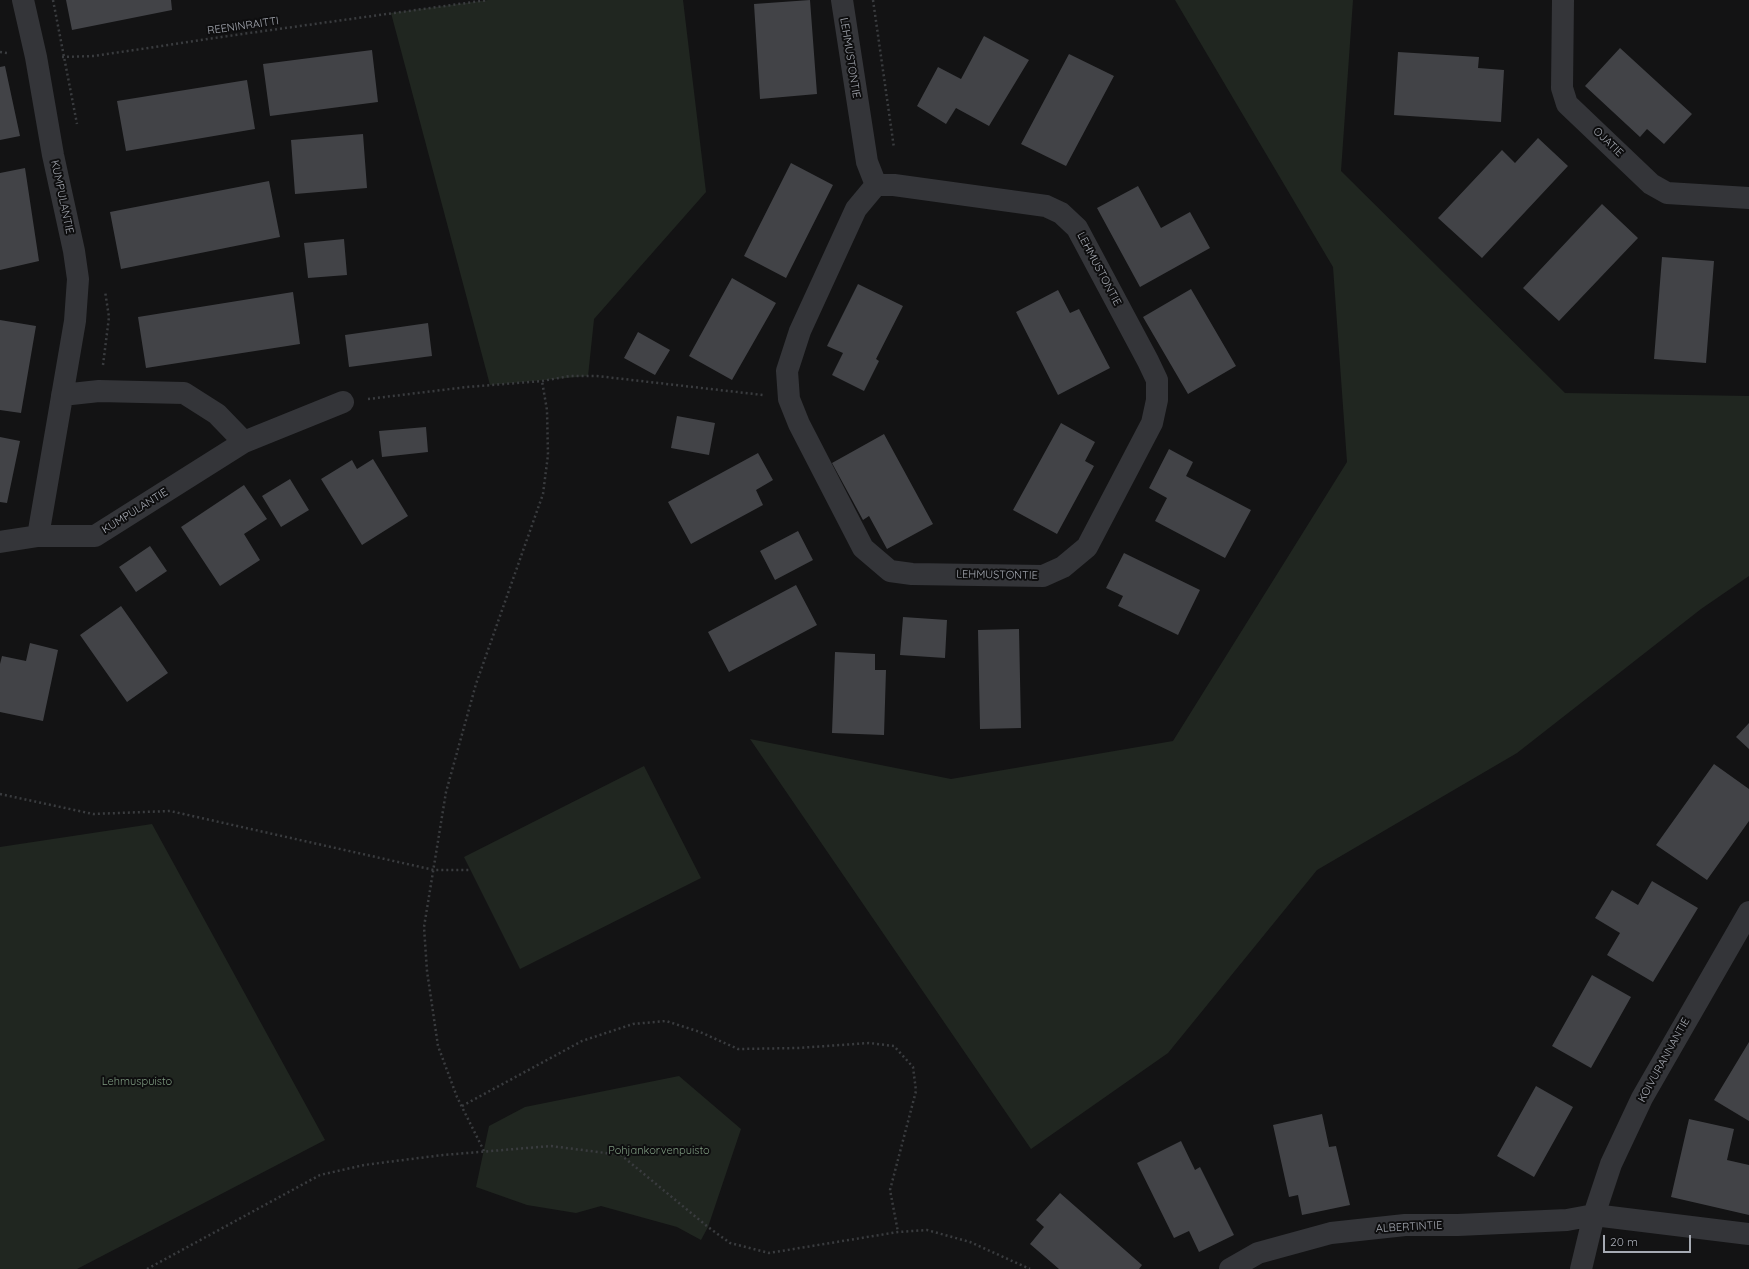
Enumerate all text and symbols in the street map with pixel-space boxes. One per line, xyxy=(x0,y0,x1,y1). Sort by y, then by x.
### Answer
street label: REENINRAITTI xyxy=(206,14,280,38)
street label: LEHMUSTONTIE xyxy=(837,17,863,99)
street label: OJATIE xyxy=(1590,125,1626,159)
street label: KUMPULANTIE xyxy=(48,159,76,235)
street label: LEHMUSTONTIE xyxy=(1074,230,1124,308)
street label: KUMPULANTIE xyxy=(100,485,170,537)
street label: LEHMUSTONTIE xyxy=(956,568,1038,582)
street label: KOIVURANNANTIE xyxy=(1635,1015,1693,1105)
park label: Lehmuspuisto xyxy=(102,1075,172,1089)
park label: Pohjankorvenpuisto xyxy=(608,1144,710,1158)
street label: ALBERTINTIE xyxy=(1375,1219,1443,1235)
scale bar xyxy=(1605,1227,1693,1253)
text: 20 m xyxy=(1610,1234,1638,1249)

